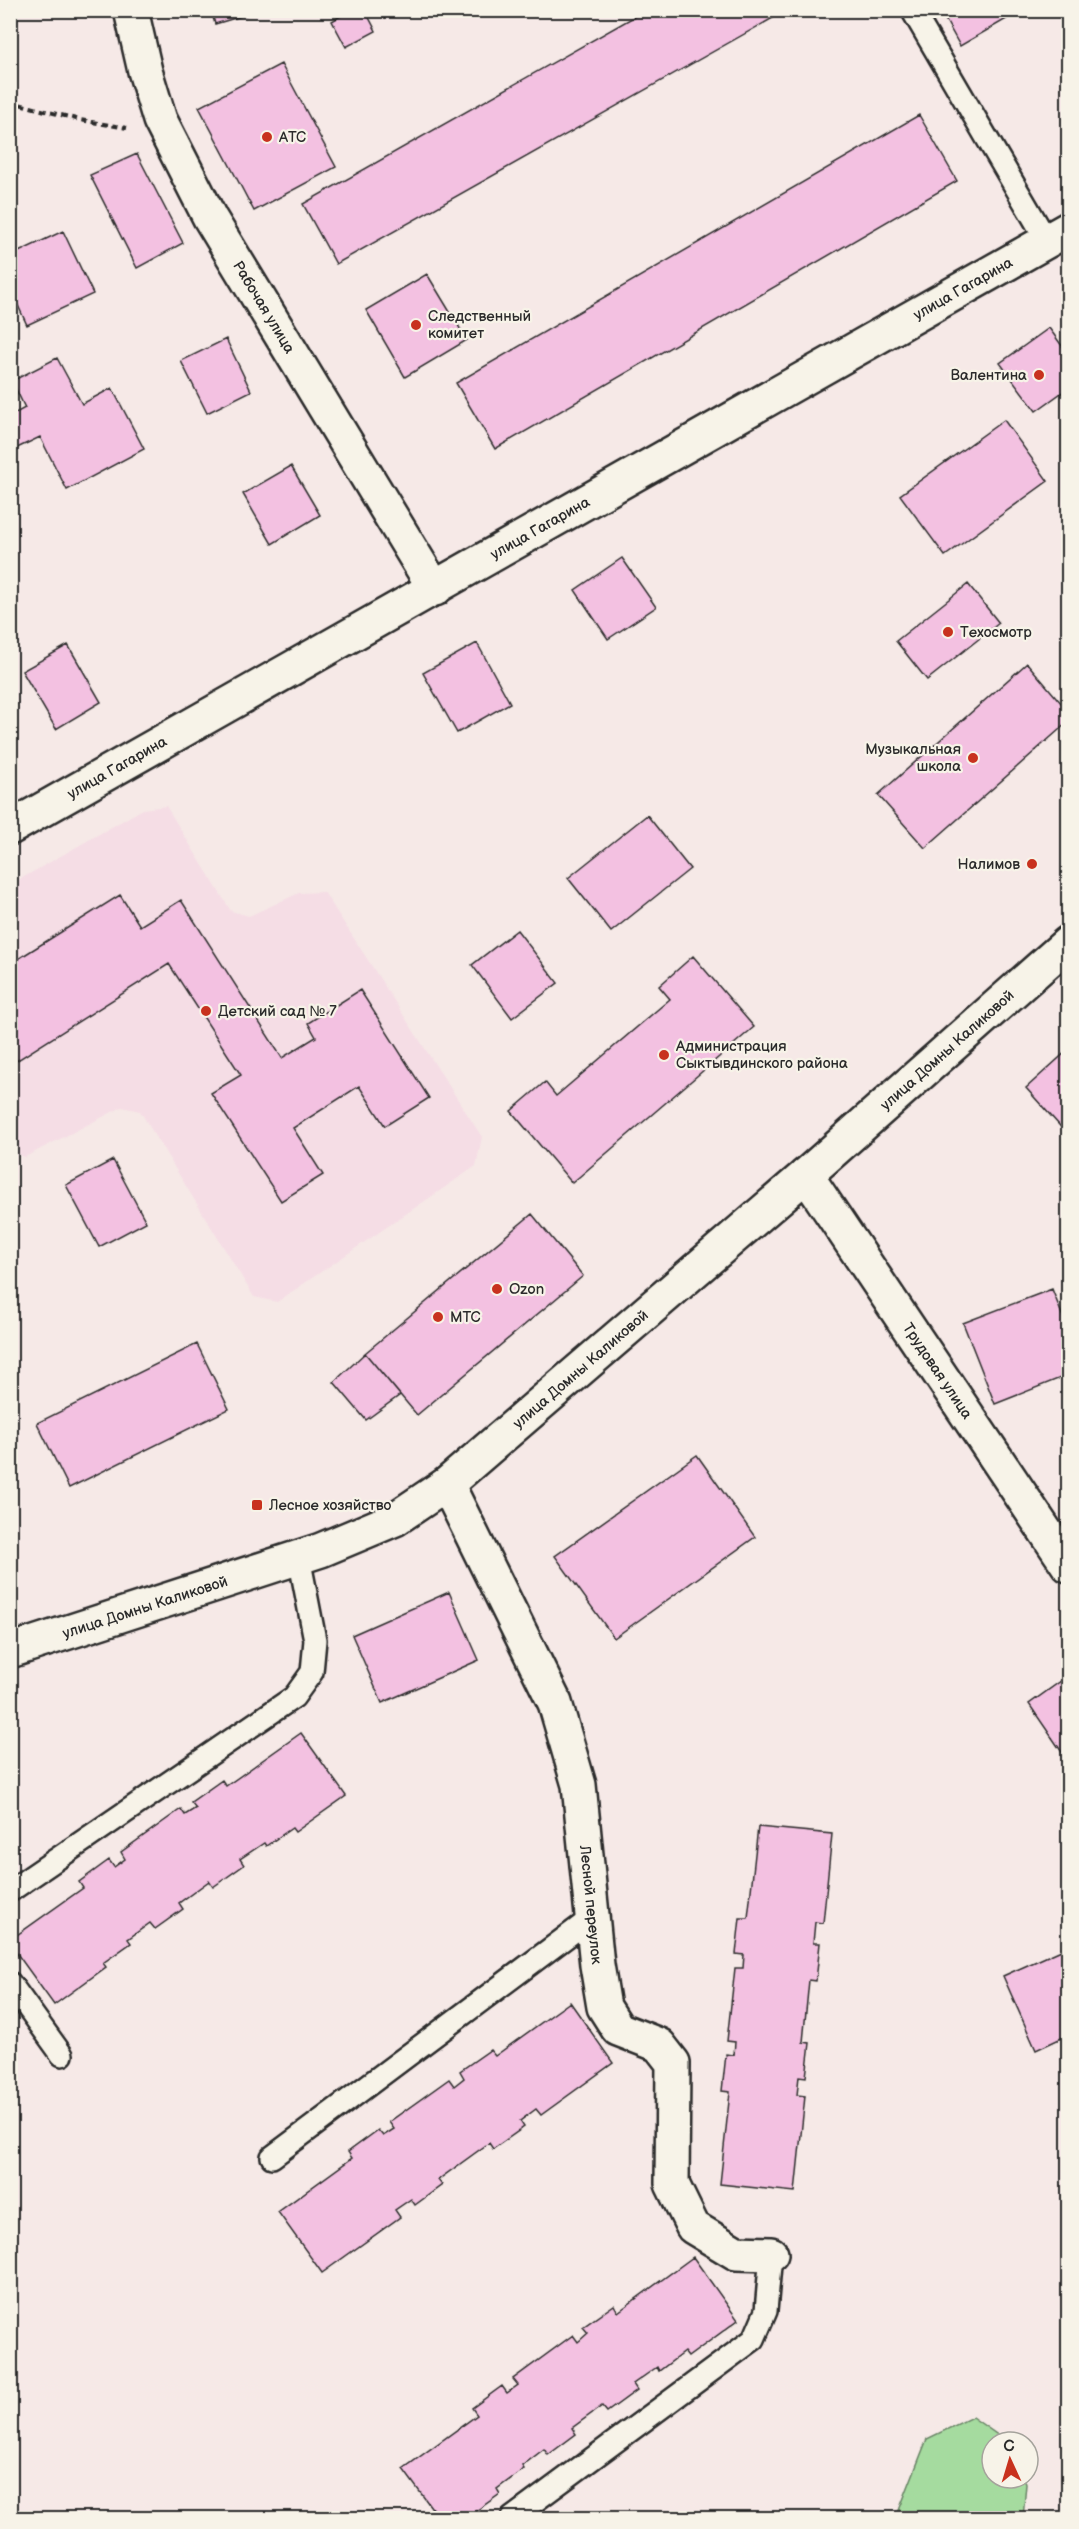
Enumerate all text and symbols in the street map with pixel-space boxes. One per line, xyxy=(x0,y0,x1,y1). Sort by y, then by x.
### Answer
place label: АТС xyxy=(278,128,306,147)
marker: АТС xyxy=(260,130,274,144)
street label: улица Гагарина xyxy=(910,253,1016,325)
street label: Рабочая улица xyxy=(228,257,299,357)
place label: Следственный комитет xyxy=(428,307,531,343)
marker: Следственный комитет xyxy=(409,318,423,332)
place label: Валентина xyxy=(951,366,1027,385)
marker: Валентина xyxy=(1032,368,1046,382)
street label: улица Гагарина xyxy=(487,493,593,564)
place label: Техосмотр xyxy=(960,623,1032,642)
marker: Техосмотр xyxy=(941,625,955,639)
street label: улица Гагарина xyxy=(64,732,171,804)
place label: Музыкальная школа xyxy=(865,740,961,776)
marker: Музыкальная школа xyxy=(966,751,980,765)
place label: Налимов xyxy=(958,855,1020,874)
marker: Налимов xyxy=(1025,857,1039,871)
street label: улица Домны Каликовой xyxy=(876,986,1018,1115)
place label: Детский сад № 7 xyxy=(218,1002,337,1021)
marker: Детский сад № 7 xyxy=(199,1004,213,1018)
place label: Администрация Сыктывдинского района xyxy=(675,1037,848,1073)
marker: Администрация Сыктывдинского района xyxy=(657,1048,671,1062)
place label: Ozon xyxy=(509,1280,544,1299)
marker: Ozon xyxy=(490,1282,504,1296)
street label: улица Домны Каликовой xyxy=(509,1306,652,1433)
place label: МТС xyxy=(450,1308,481,1327)
marker: МТС xyxy=(431,1310,445,1324)
street label: Трудовая улица xyxy=(898,1319,976,1423)
place label: Лесное хозяйство xyxy=(268,1496,392,1515)
marker: Лесное хозяйство xyxy=(250,1498,264,1512)
street label: улица Домны Каликовой xyxy=(60,1572,230,1643)
street label: Лесной переулок xyxy=(575,1843,606,1965)
north arrow xyxy=(980,2430,1040,2490)
text: С xyxy=(1003,2437,1015,2456)

